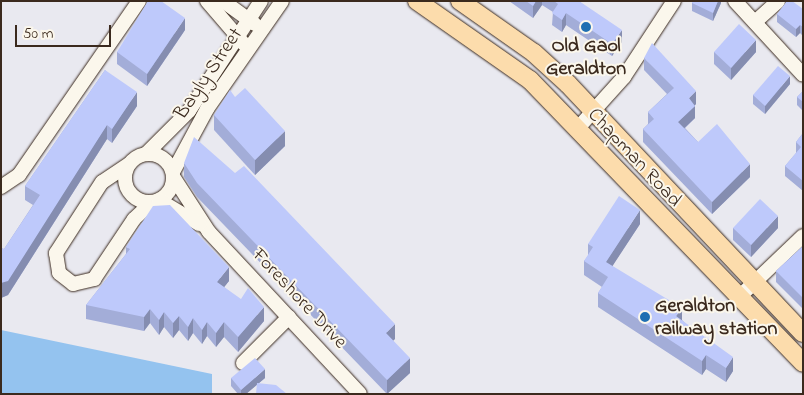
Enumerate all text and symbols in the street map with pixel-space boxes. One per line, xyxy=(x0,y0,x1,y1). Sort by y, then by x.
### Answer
scale bar xyxy=(18,15,114,47)
marker: Old Gaol Geraldton xyxy=(580,21,592,33)
text: 50 m xyxy=(23,23,53,45)
street label: Bayly Street xyxy=(170,24,248,124)
place label: Old Gaol Geraldton xyxy=(546,35,626,82)
street label: Chapman Road xyxy=(582,103,686,213)
street label: Foreshore Drive xyxy=(246,244,352,354)
place label: Geraldton railway station xyxy=(655,294,777,341)
marker: Geraldton railway station xyxy=(639,311,651,323)

